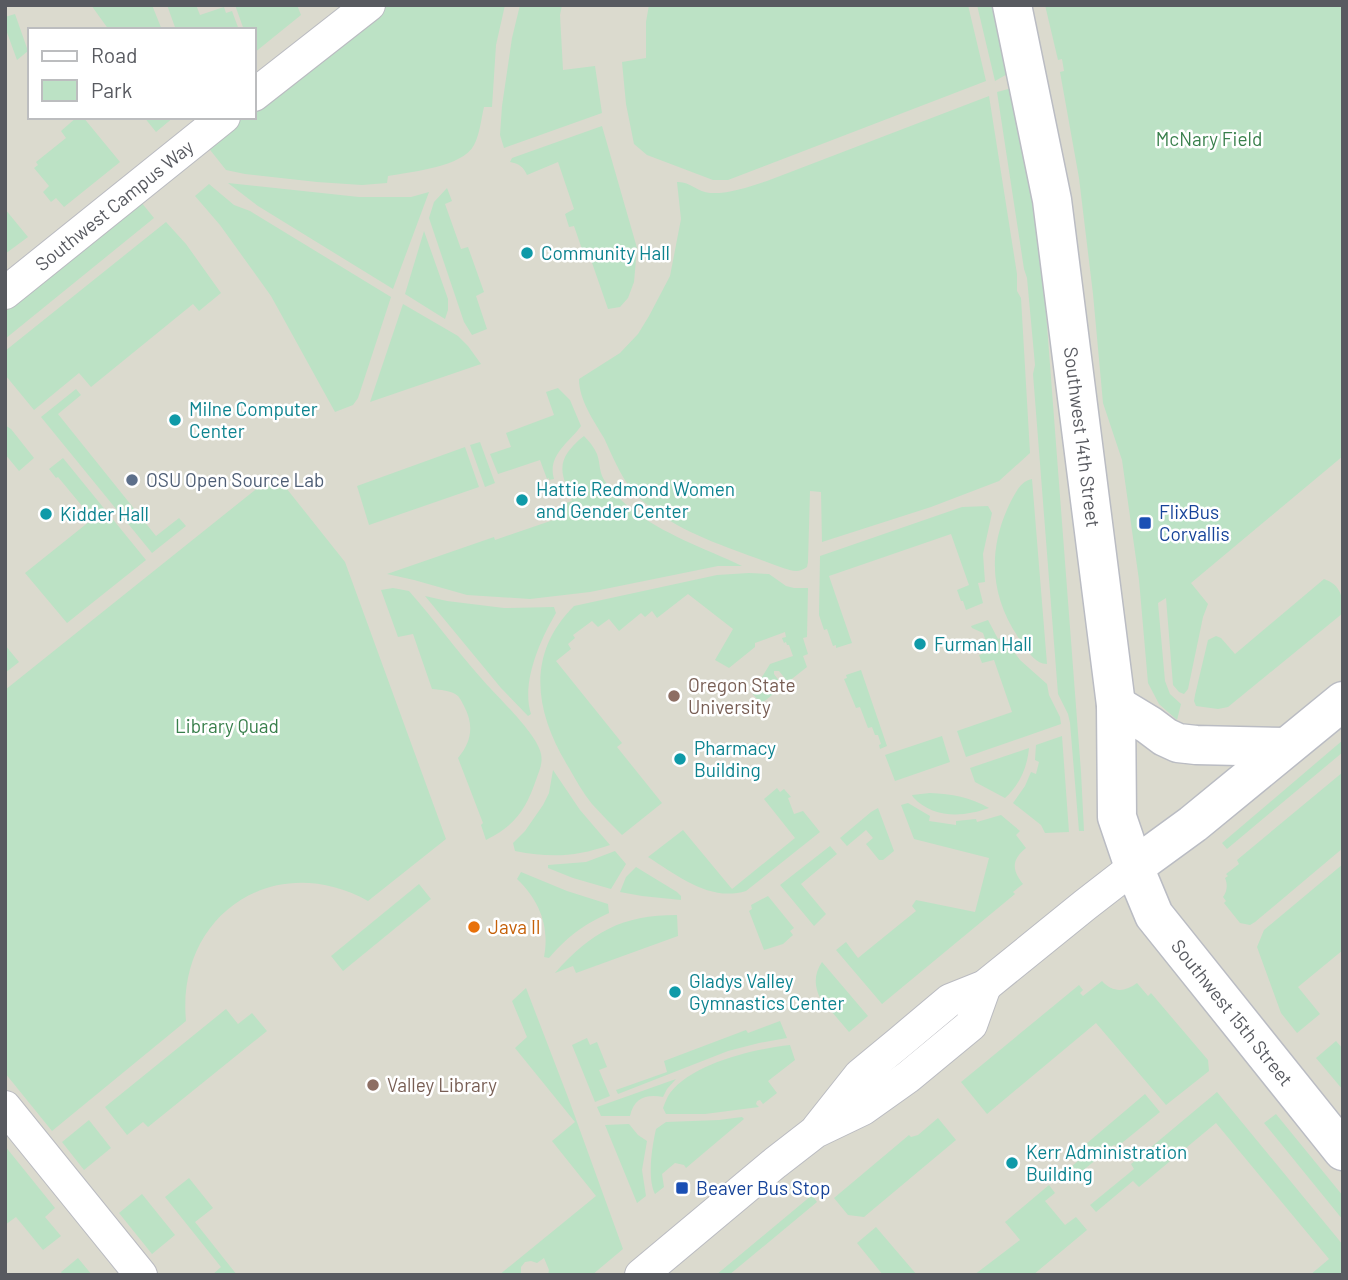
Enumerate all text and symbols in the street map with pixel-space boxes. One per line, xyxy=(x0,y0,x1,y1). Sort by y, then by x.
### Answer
legend xyxy=(28,28,256,119)
text: Road xyxy=(91,42,137,67)
text: Park xyxy=(91,77,132,102)
park label: McNary Field xyxy=(1156,127,1262,150)
street label: Southwest Campus Way xyxy=(30,134,198,275)
place label: Community Hall xyxy=(541,241,670,264)
marker: Community Hall xyxy=(519,245,535,261)
street label: Southwest 14th Street xyxy=(1060,345,1105,529)
place label: Milne Computer Center xyxy=(189,397,318,442)
marker: Milne Computer Center xyxy=(167,412,183,428)
place label: OSU Open Source Lab xyxy=(146,468,324,491)
marker: OSU Open Source Lab xyxy=(124,472,140,488)
place label: Hattie Redmond Women and Gender Center xyxy=(536,477,735,522)
marker: Hattie Redmond Women and Gender Center xyxy=(514,492,530,508)
place label: FlixBus Corvallis xyxy=(1159,500,1230,545)
place label: Kidder Hall xyxy=(60,502,149,525)
marker: Kidder Hall xyxy=(38,506,54,522)
marker: FlixBus Corvallis xyxy=(1137,515,1153,531)
place label: Furman Hall xyxy=(934,632,1032,655)
marker: Furman Hall xyxy=(912,636,928,652)
place label: Oregon State University xyxy=(688,673,796,718)
marker: Oregon State University xyxy=(666,688,682,704)
park label: Library Quad xyxy=(175,714,279,737)
place label: Pharmacy Building xyxy=(694,736,776,781)
marker: Pharmacy Building xyxy=(672,751,688,767)
place label: Java II xyxy=(488,915,541,938)
marker: Java II xyxy=(466,919,482,935)
street label: Southwest 15th Street xyxy=(1167,934,1298,1090)
place label: Gladys Valley Gymnastics Center xyxy=(689,969,844,1014)
marker: Gladys Valley Gymnastics Center xyxy=(667,984,683,1000)
place label: Valley Library xyxy=(387,1073,497,1096)
marker: Valley Library xyxy=(365,1077,381,1093)
place label: Kerr Administration Building xyxy=(1026,1140,1187,1185)
marker: Kerr Administration Building xyxy=(1004,1155,1020,1171)
place label: Beaver Bus Stop xyxy=(696,1176,830,1199)
marker: Beaver Bus Stop xyxy=(674,1180,690,1196)

